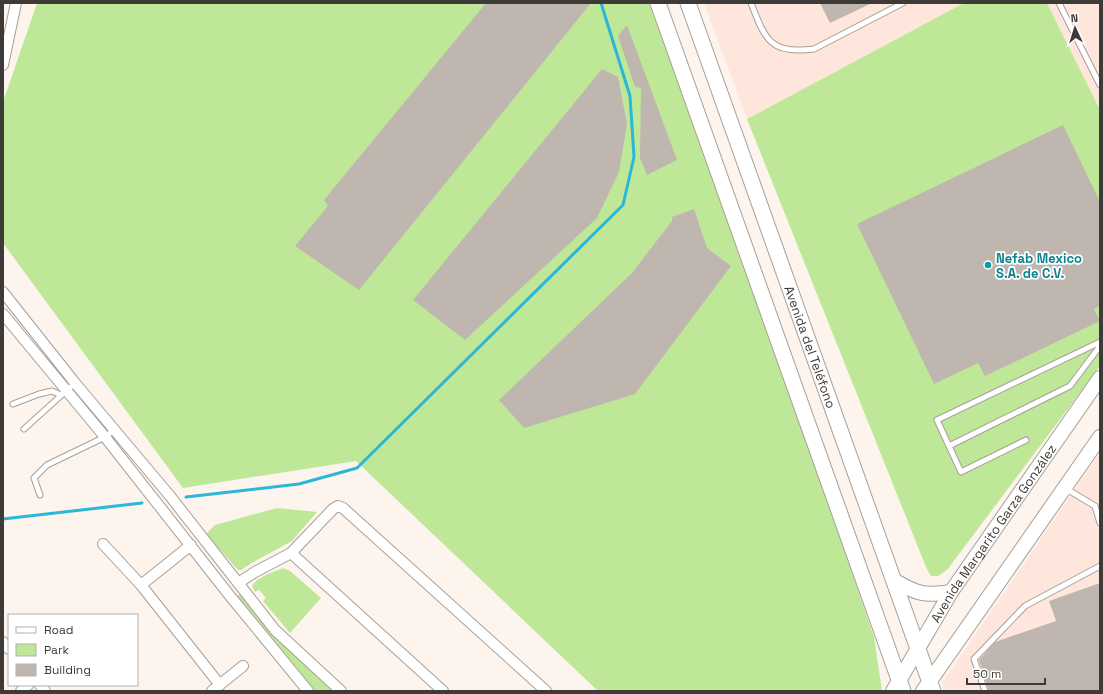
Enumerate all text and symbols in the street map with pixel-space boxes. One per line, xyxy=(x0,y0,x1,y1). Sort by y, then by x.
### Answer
north arrow xyxy=(1055,8,1095,48)
text: N xyxy=(1070,11,1078,25)
place label: Nefab Mexico S.A. de C.V. xyxy=(996,250,1082,282)
marker: Nefab Mexico S.A. de C.V. xyxy=(983,260,993,270)
street label: Avenida del Teléfono xyxy=(780,283,840,411)
street label: Avenida Margarito Garza González xyxy=(927,441,1060,626)
legend xyxy=(8,614,138,686)
text: Road xyxy=(44,622,73,638)
text: Park xyxy=(44,642,69,658)
scale bar xyxy=(967,660,1045,686)
text: Building xyxy=(44,662,91,678)
text: 50 m xyxy=(973,666,1001,682)

